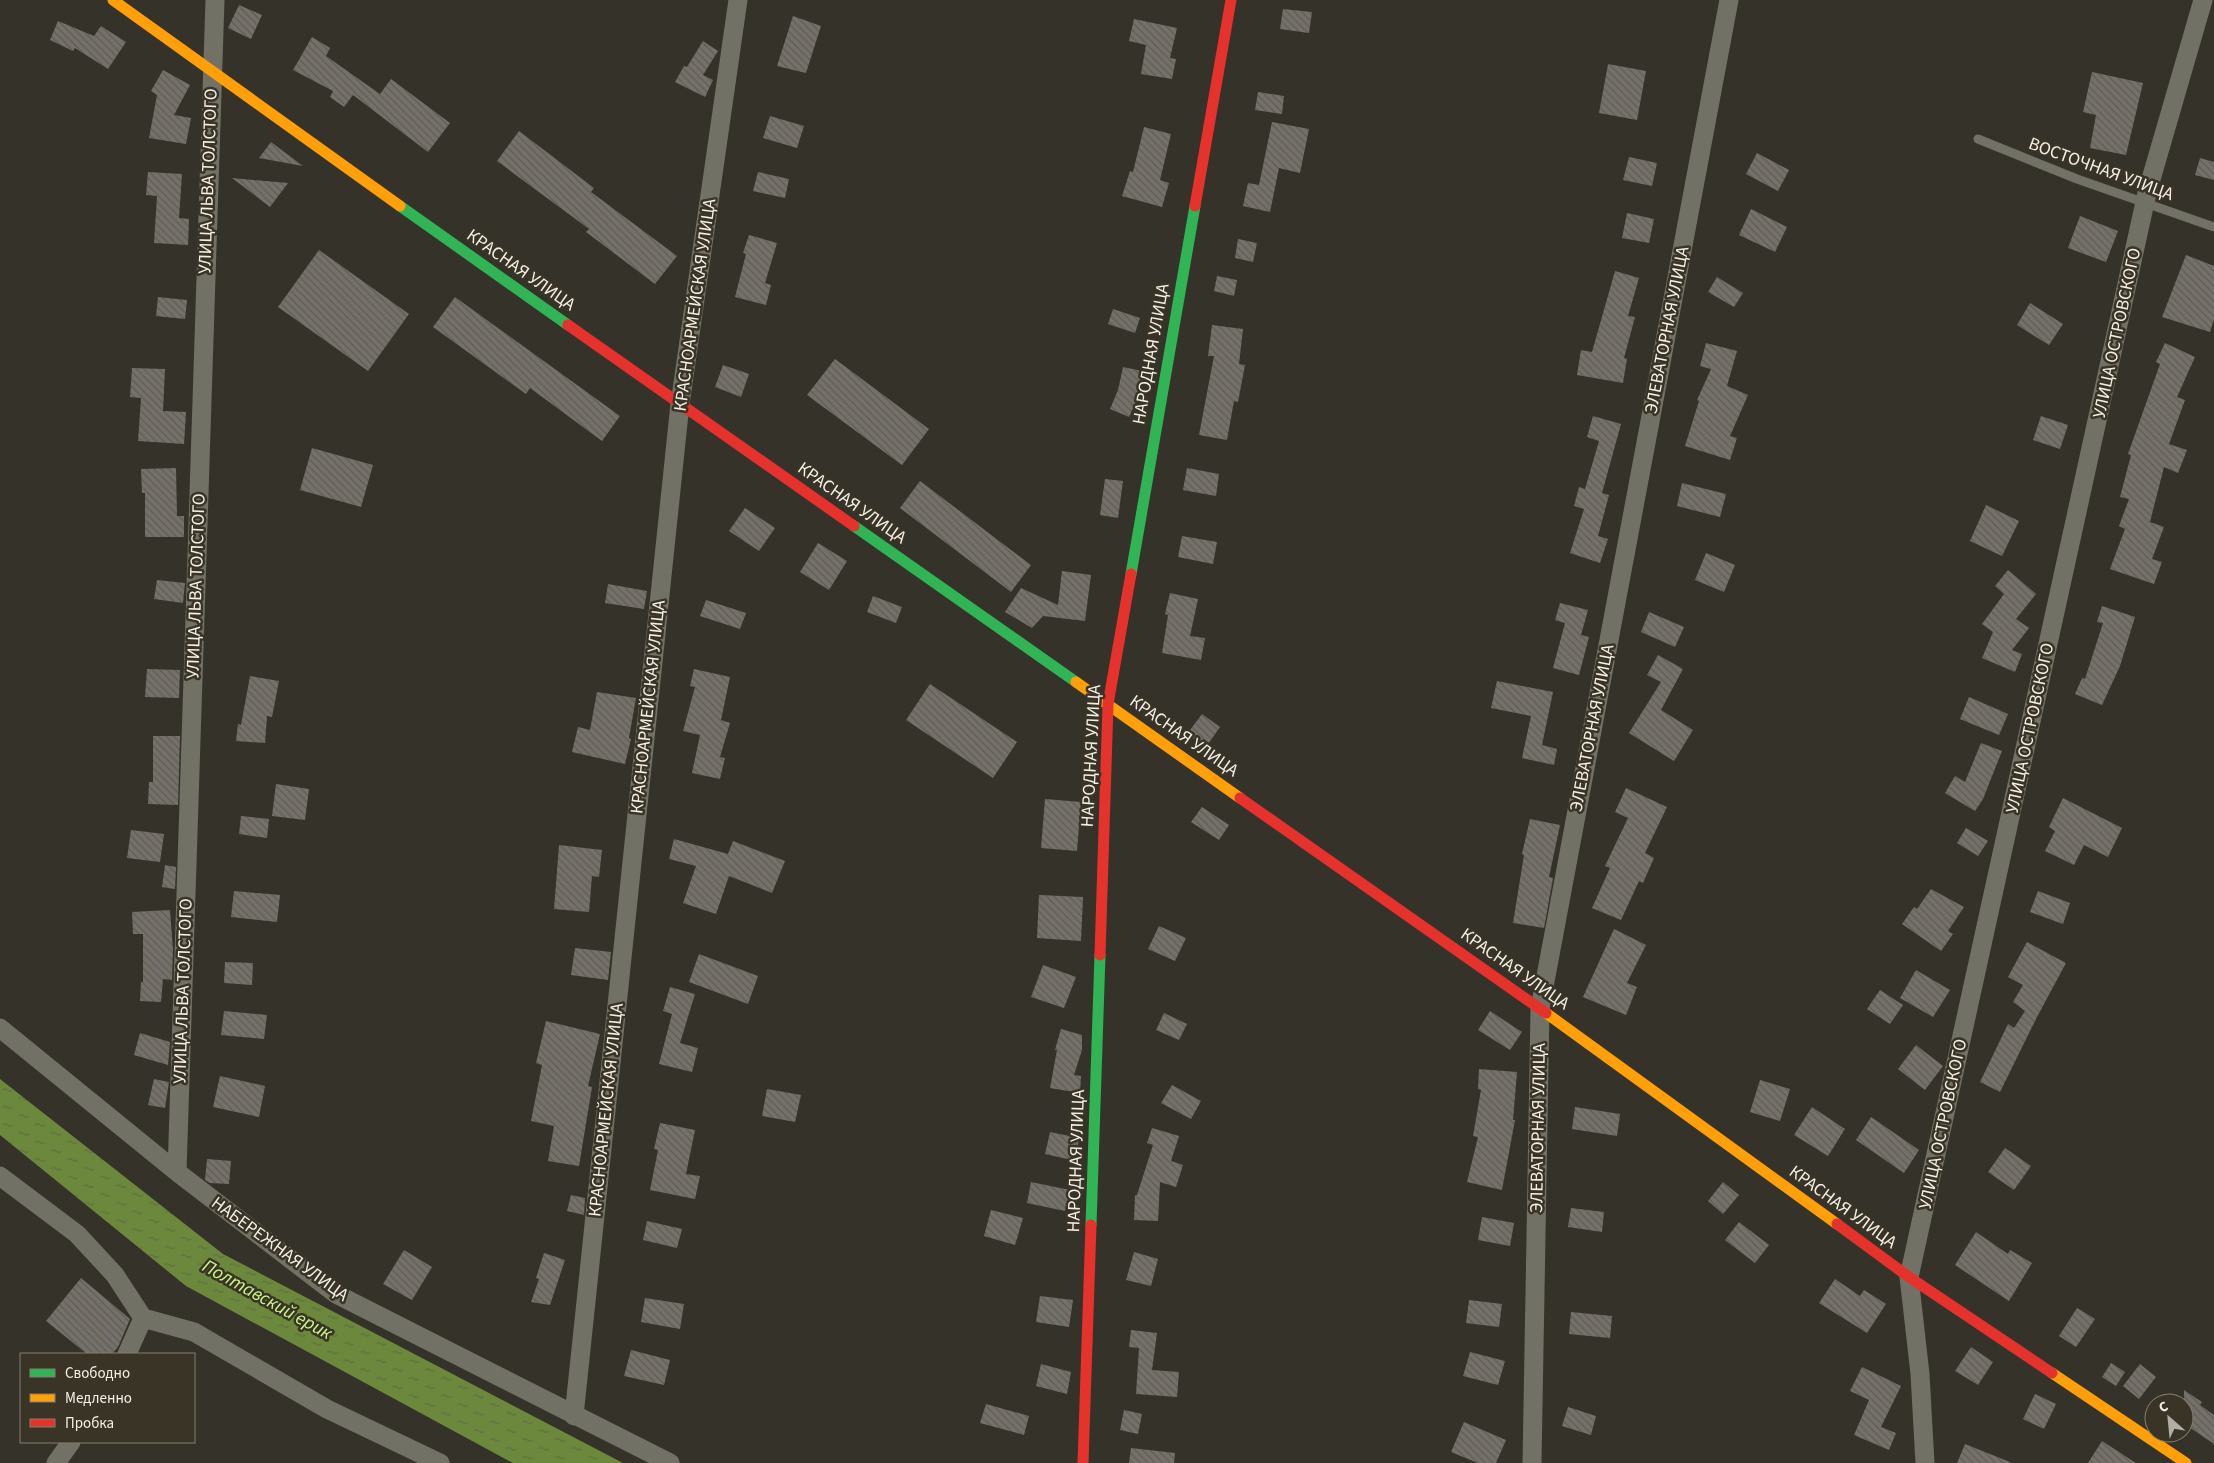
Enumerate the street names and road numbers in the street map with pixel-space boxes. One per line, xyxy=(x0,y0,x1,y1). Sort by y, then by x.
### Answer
street label: УЛИЦА ЛЬВА ТОЛСТОГО xyxy=(192,88,224,274)
street label: ВОСТОЧНАЯ УЛИЦА xyxy=(2025,131,2177,207)
street label: КРАСНОАРМЕЙСКАЯ УЛИЦА xyxy=(668,197,722,413)
street label: КРАСНАЯ УЛИЦА xyxy=(461,223,581,317)
street label: ЭЛЕВАТОРНАЯ УЛИЦА xyxy=(1639,244,1696,416)
street label: УЛИЦА ОСТРОВСКОГО xyxy=(2087,246,2147,420)
street label: НАРОДНАЯ УЛИЦА xyxy=(1126,281,1176,427)
street label: КРАСНАЯ УЛИЦА xyxy=(792,456,912,550)
street label: УЛИЦА ЛЬВА ТОЛСТОГО xyxy=(180,493,212,679)
street label: КРАСНОАРМЕЙСКАЯ УЛИЦА xyxy=(624,599,672,815)
street label: УЛИЦА ОСТРОВСКОГО xyxy=(2000,641,2060,815)
street label: ЭЛЕВАТОРНАЯ УЛИЦА xyxy=(1564,642,1621,814)
street label: НАРОДНАЯ УЛИЦА xyxy=(1075,684,1107,828)
street label: КРАСНАЯ УЛИЦА xyxy=(1124,689,1244,783)
street label: УЛИЦА ЛЬВА ТОЛСТОГО xyxy=(167,898,199,1084)
street label: КРАСНАЯ УЛИЦА xyxy=(1455,922,1575,1016)
street label: КРАСНОАРМЕЙСКАЯ УЛИЦА xyxy=(582,1002,630,1218)
street label: УЛИЦА ОСТРОВСКОГО xyxy=(1913,1037,1973,1211)
street label: ЭЛЕВАТОРНАЯ УЛИЦА xyxy=(1524,1043,1552,1213)
street label: НАРОДНАЯ УЛИЦА xyxy=(1061,1089,1091,1233)
street label: КРАСНАЯ УЛИЦА xyxy=(1784,1159,1902,1255)
street label: НАБЕРЕЖНАЯ УЛИЦА xyxy=(206,1191,354,1308)

